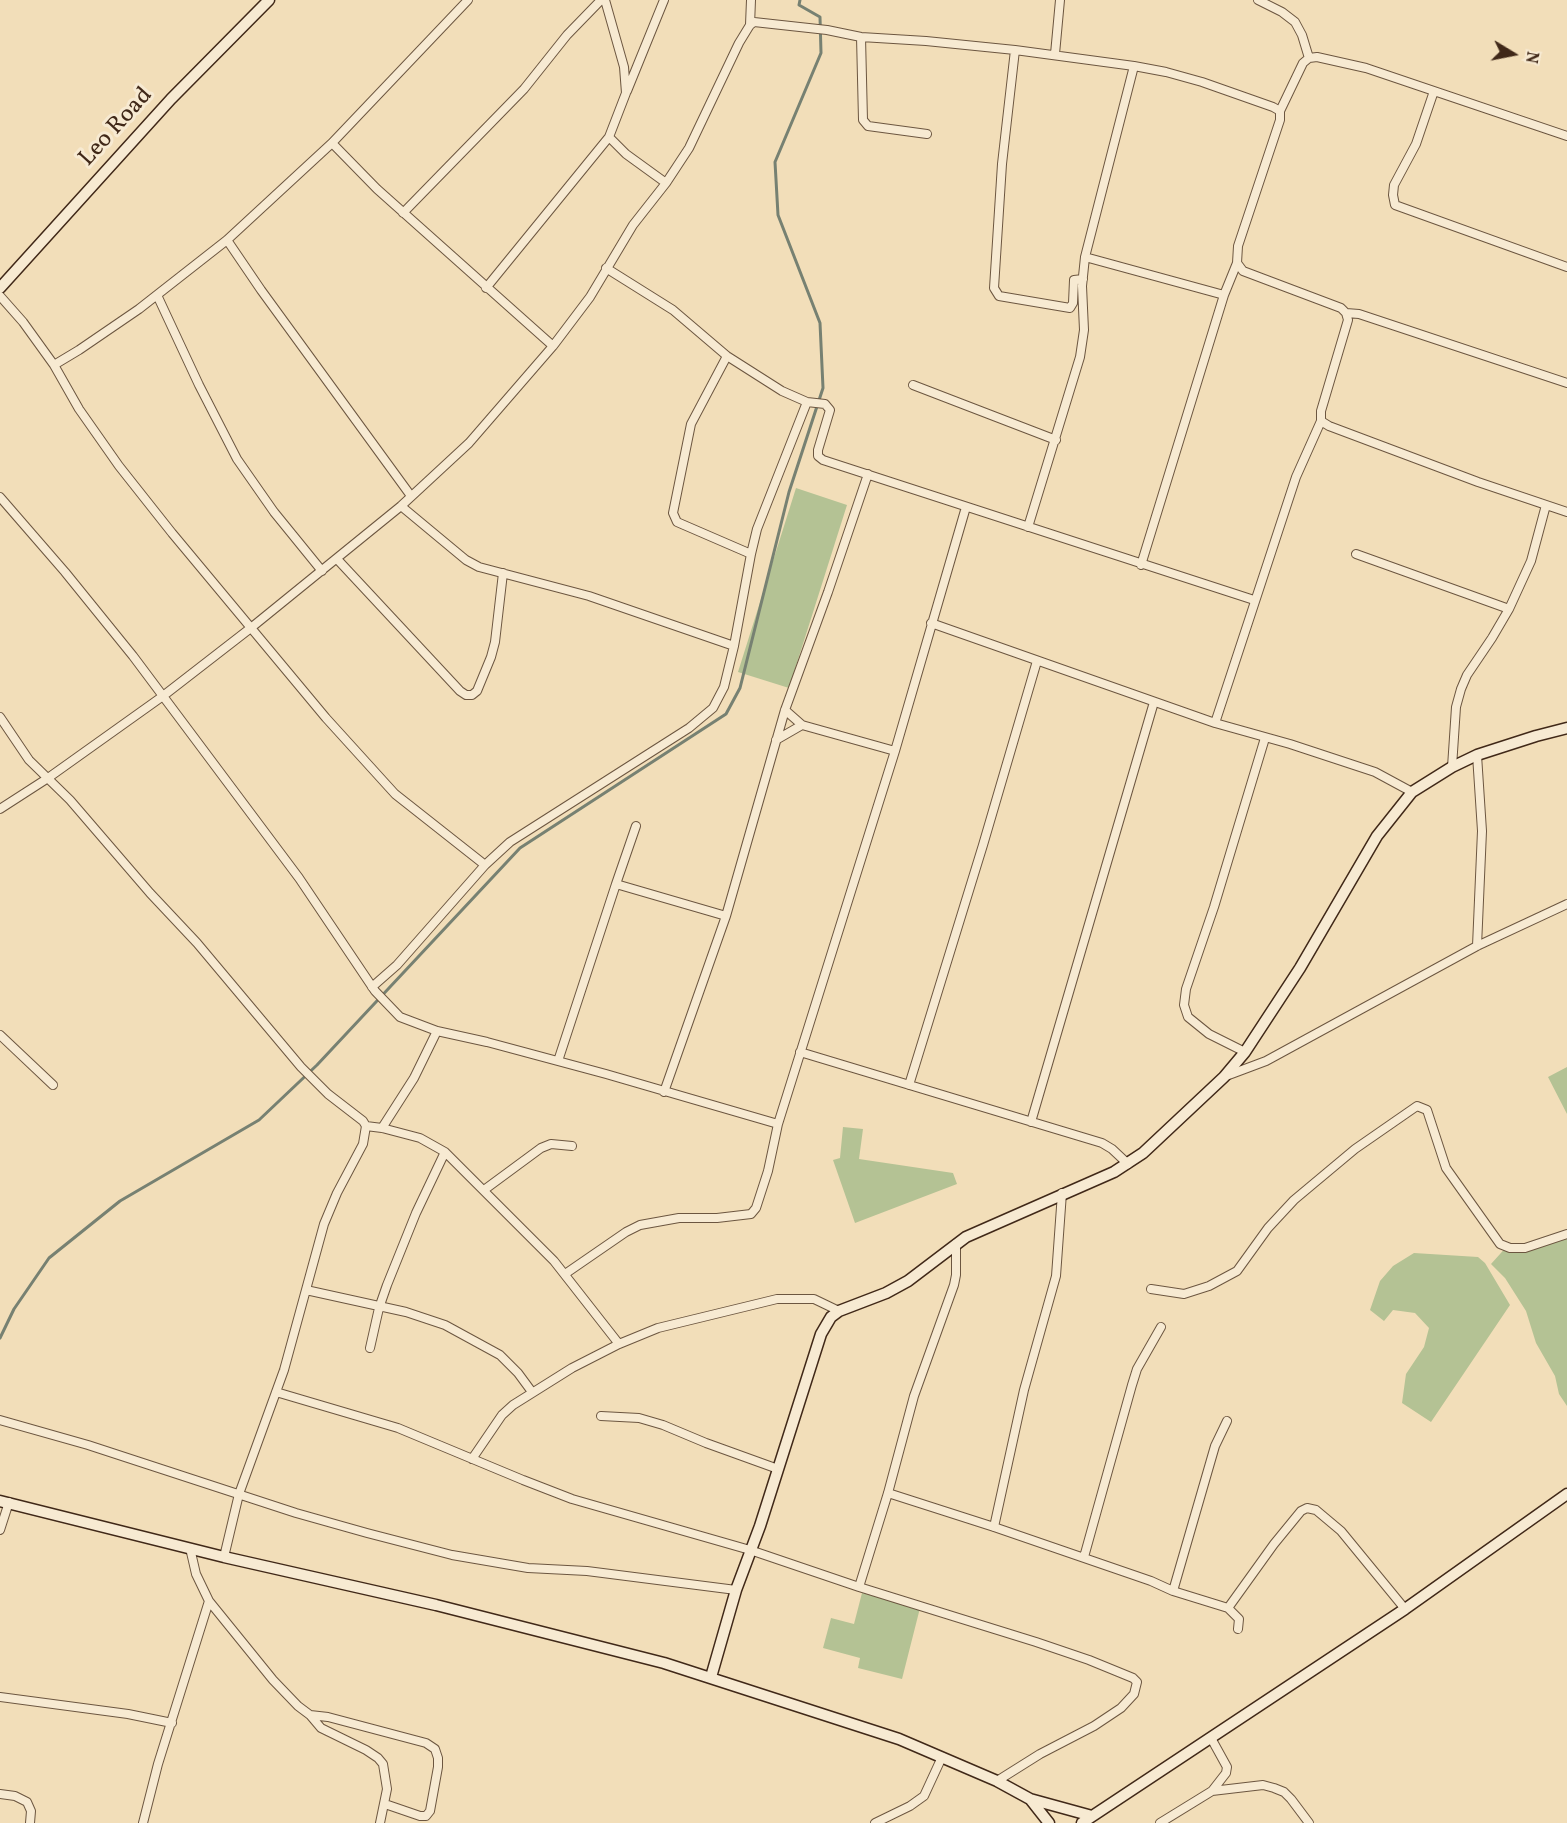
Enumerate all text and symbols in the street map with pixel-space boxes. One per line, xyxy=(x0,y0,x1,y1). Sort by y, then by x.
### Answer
north arrow xyxy=(1483,24,1543,84)
text: N xyxy=(1519,49,1543,65)
street label: Leo Road xyxy=(74,82,160,174)

